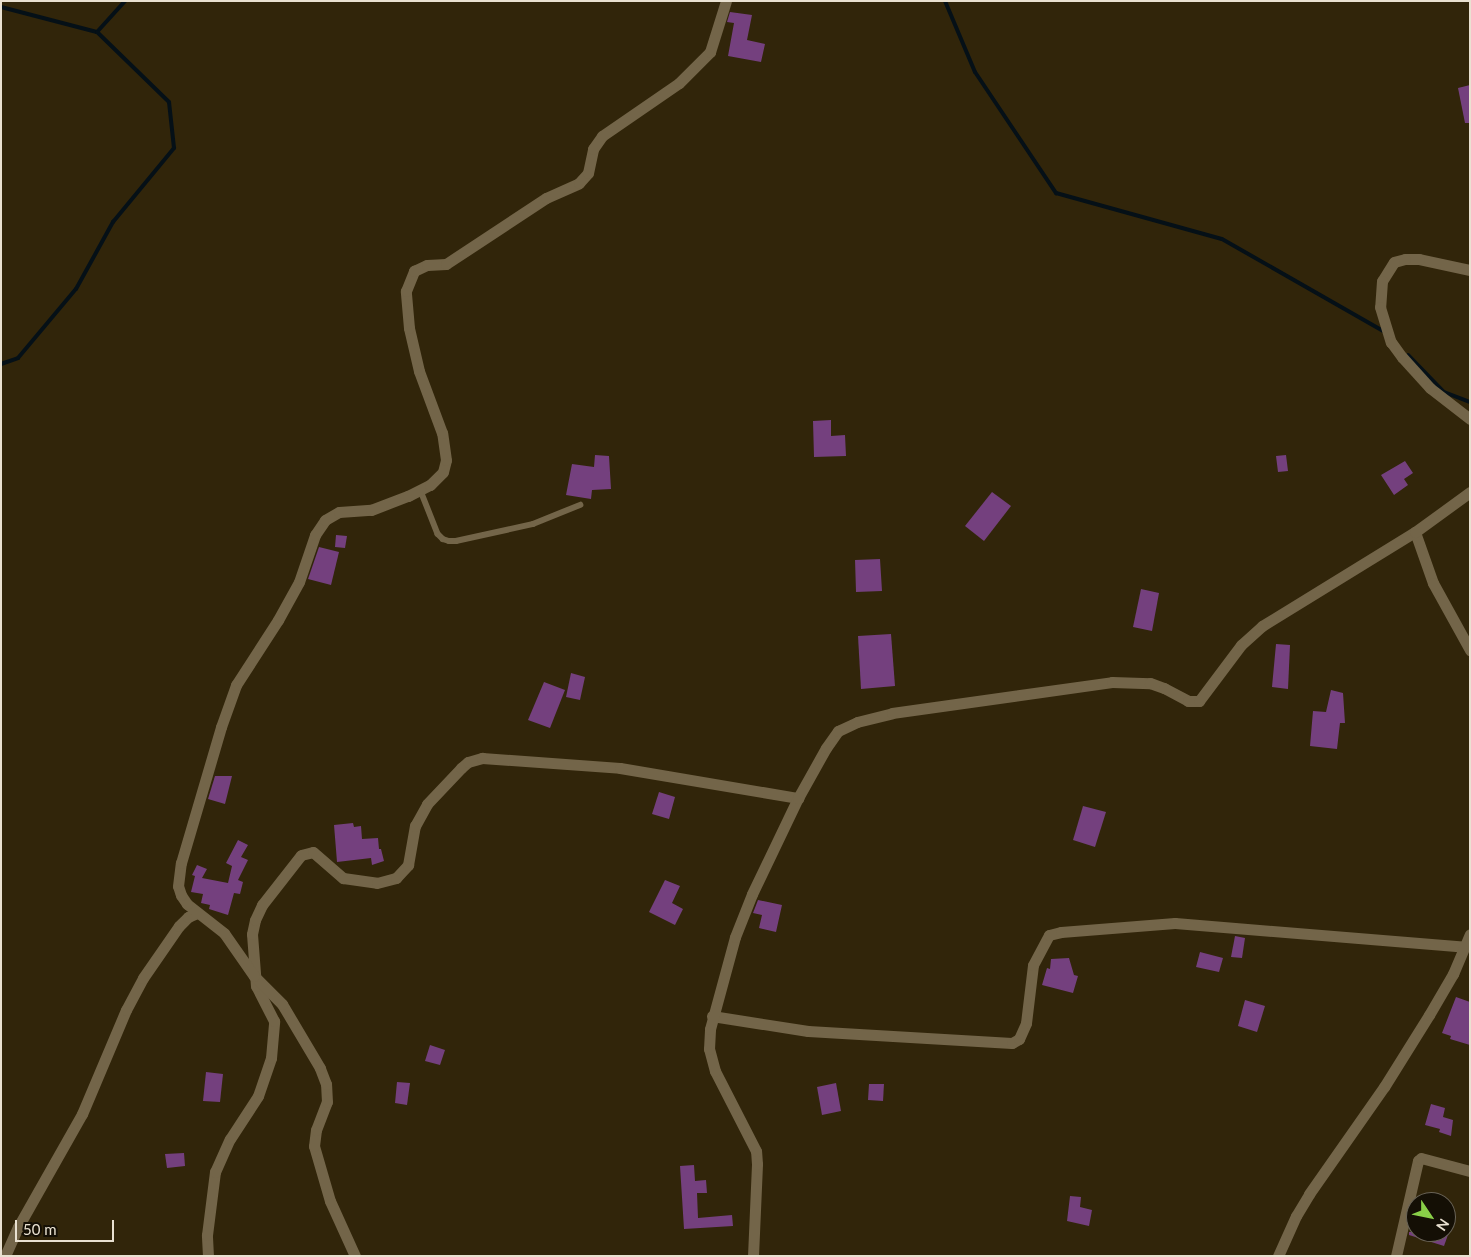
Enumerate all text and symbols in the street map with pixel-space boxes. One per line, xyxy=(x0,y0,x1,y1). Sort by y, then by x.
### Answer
north arrow xyxy=(1406,1192,1456,1242)
scale bar xyxy=(18,1210,116,1242)
text: N xyxy=(1433,1216,1453,1234)
text: 50 m xyxy=(23,1220,57,1238)

